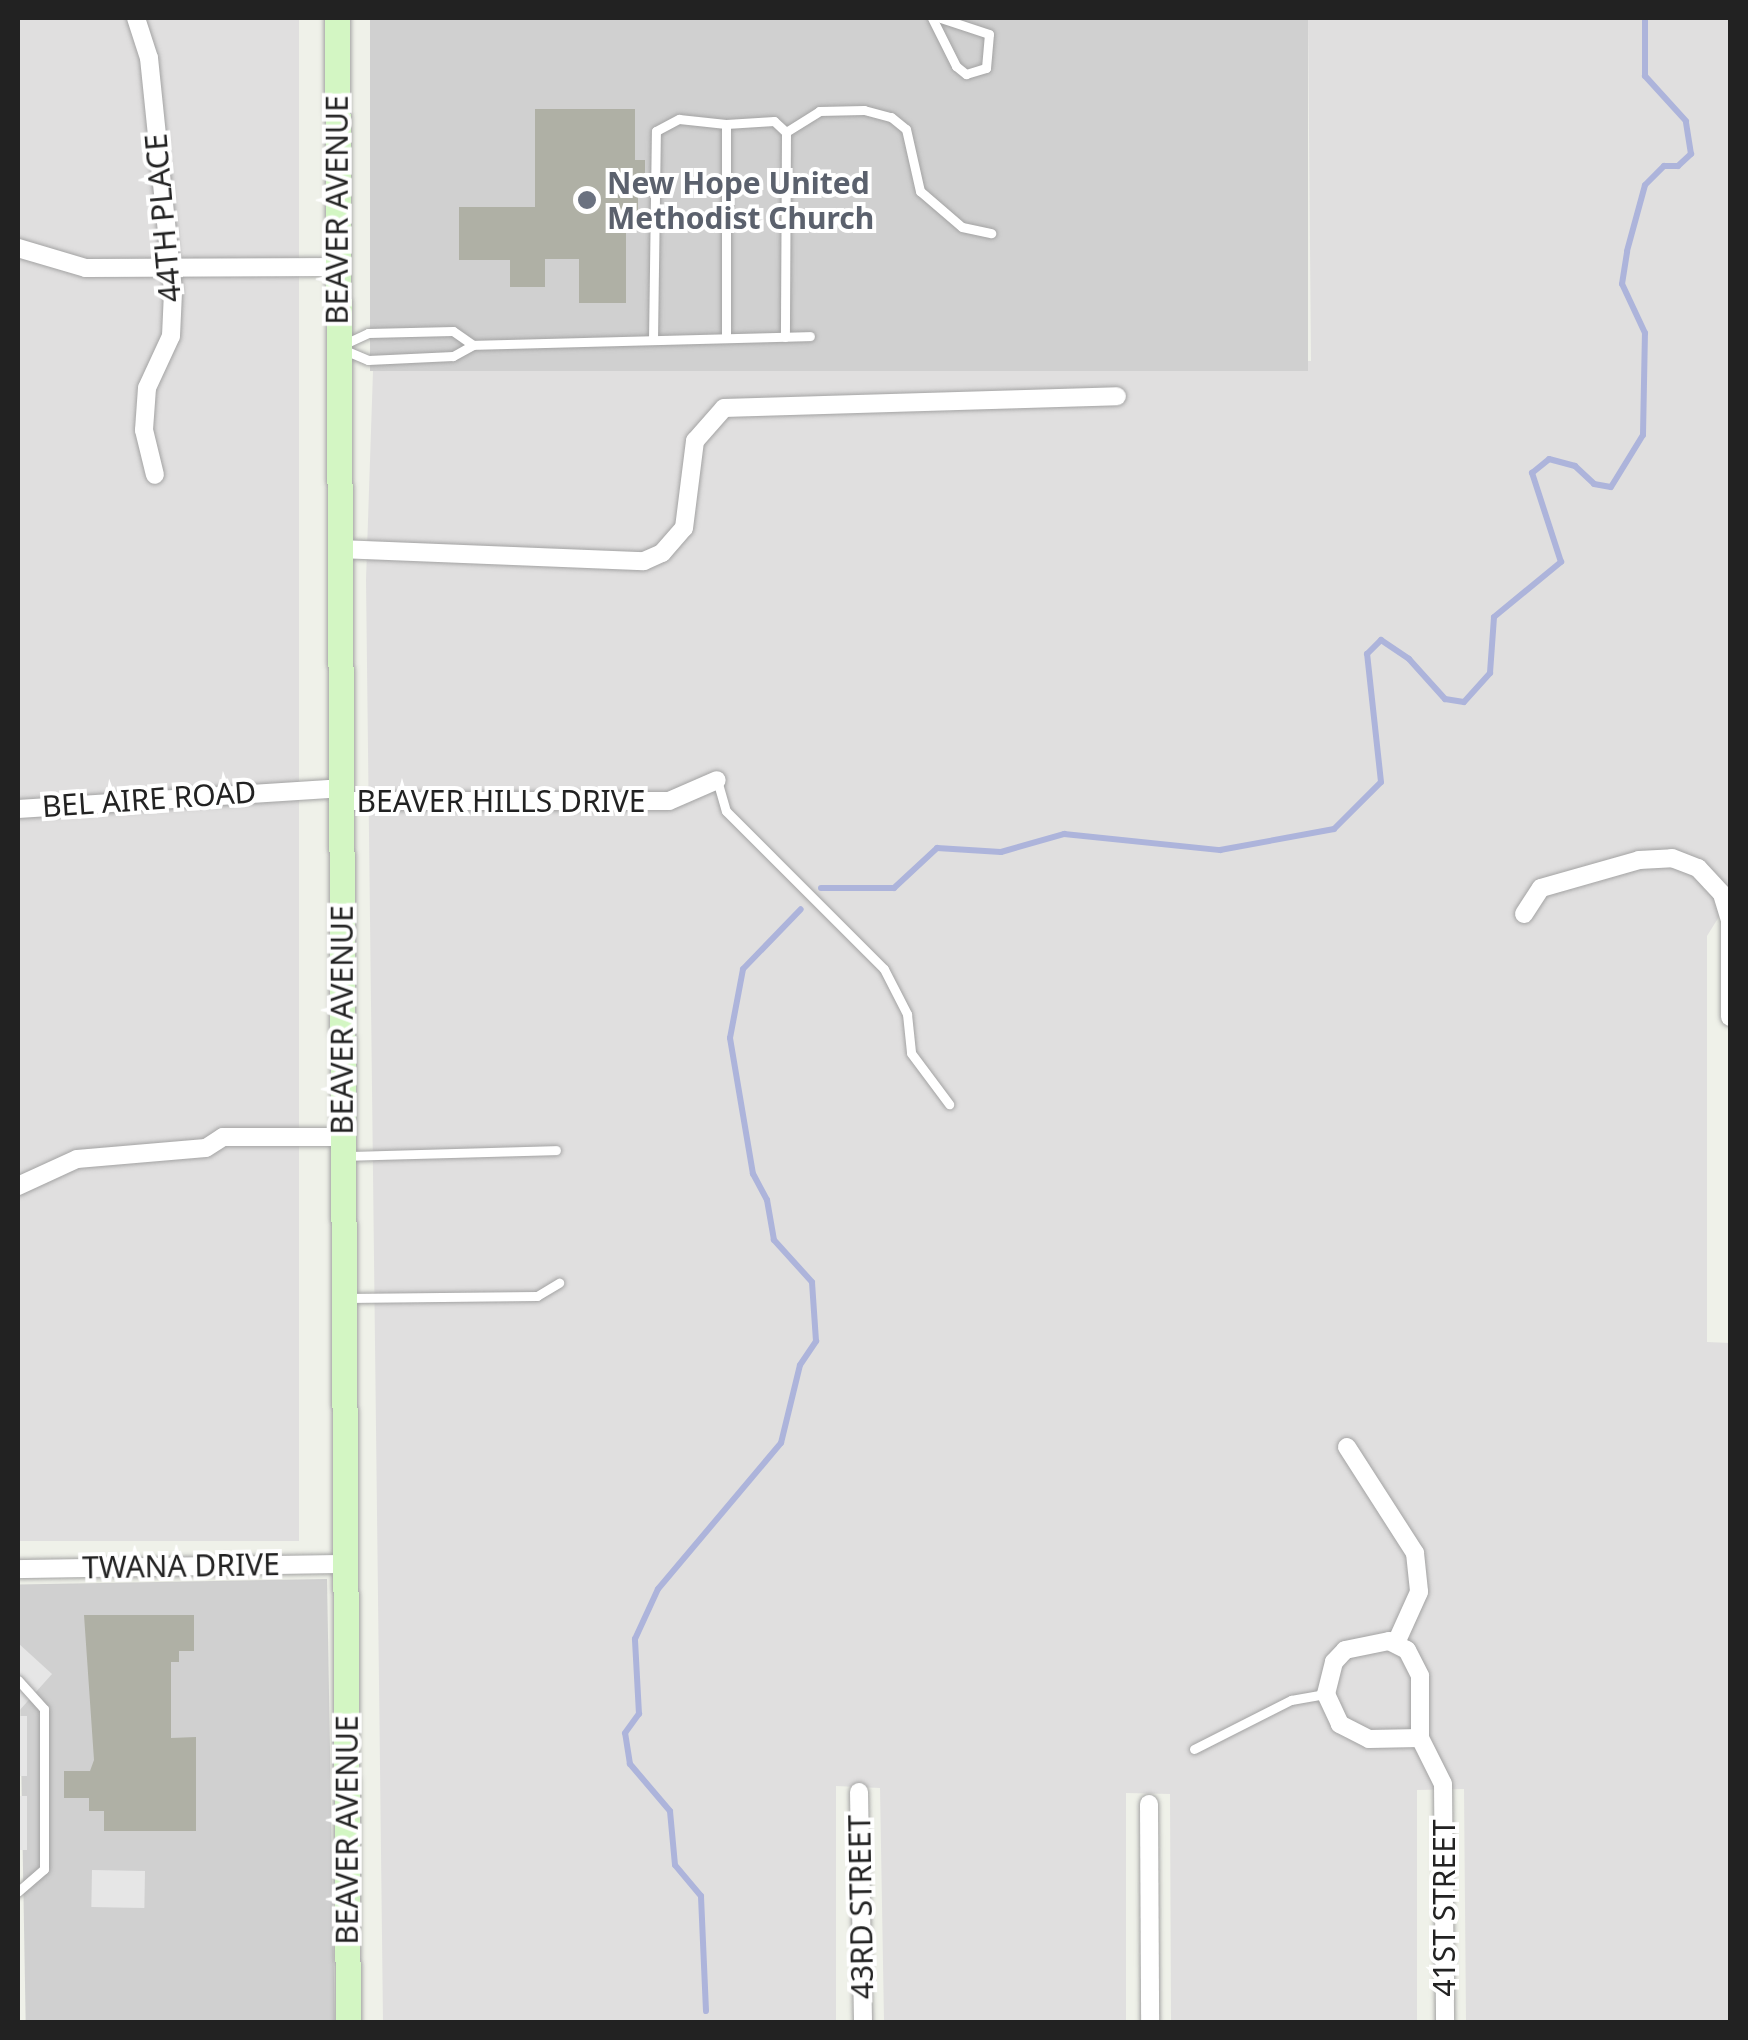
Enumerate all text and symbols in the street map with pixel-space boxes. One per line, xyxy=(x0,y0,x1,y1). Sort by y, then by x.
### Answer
street label: BEAVER AVENUE xyxy=(319,95,355,325)
street label: 44TH PLACE xyxy=(138,132,188,304)
place label: New Hope United Methodist Church xyxy=(607,165,874,236)
marker: New Hope United Methodist Church xyxy=(576,189,598,211)
street label: BEL AIRE ROAD xyxy=(41,774,257,824)
street label: BEAVER HILLS DRIVE xyxy=(357,783,645,819)
street label: BEAVER AVENUE xyxy=(324,905,360,1135)
street label: TWANA DRIVE xyxy=(82,1546,280,1586)
street label: BEAVER AVENUE xyxy=(329,1715,365,1945)
street label: 43RD STREET xyxy=(841,1814,881,2000)
street label: 41ST STREET xyxy=(1426,1819,1462,1997)

